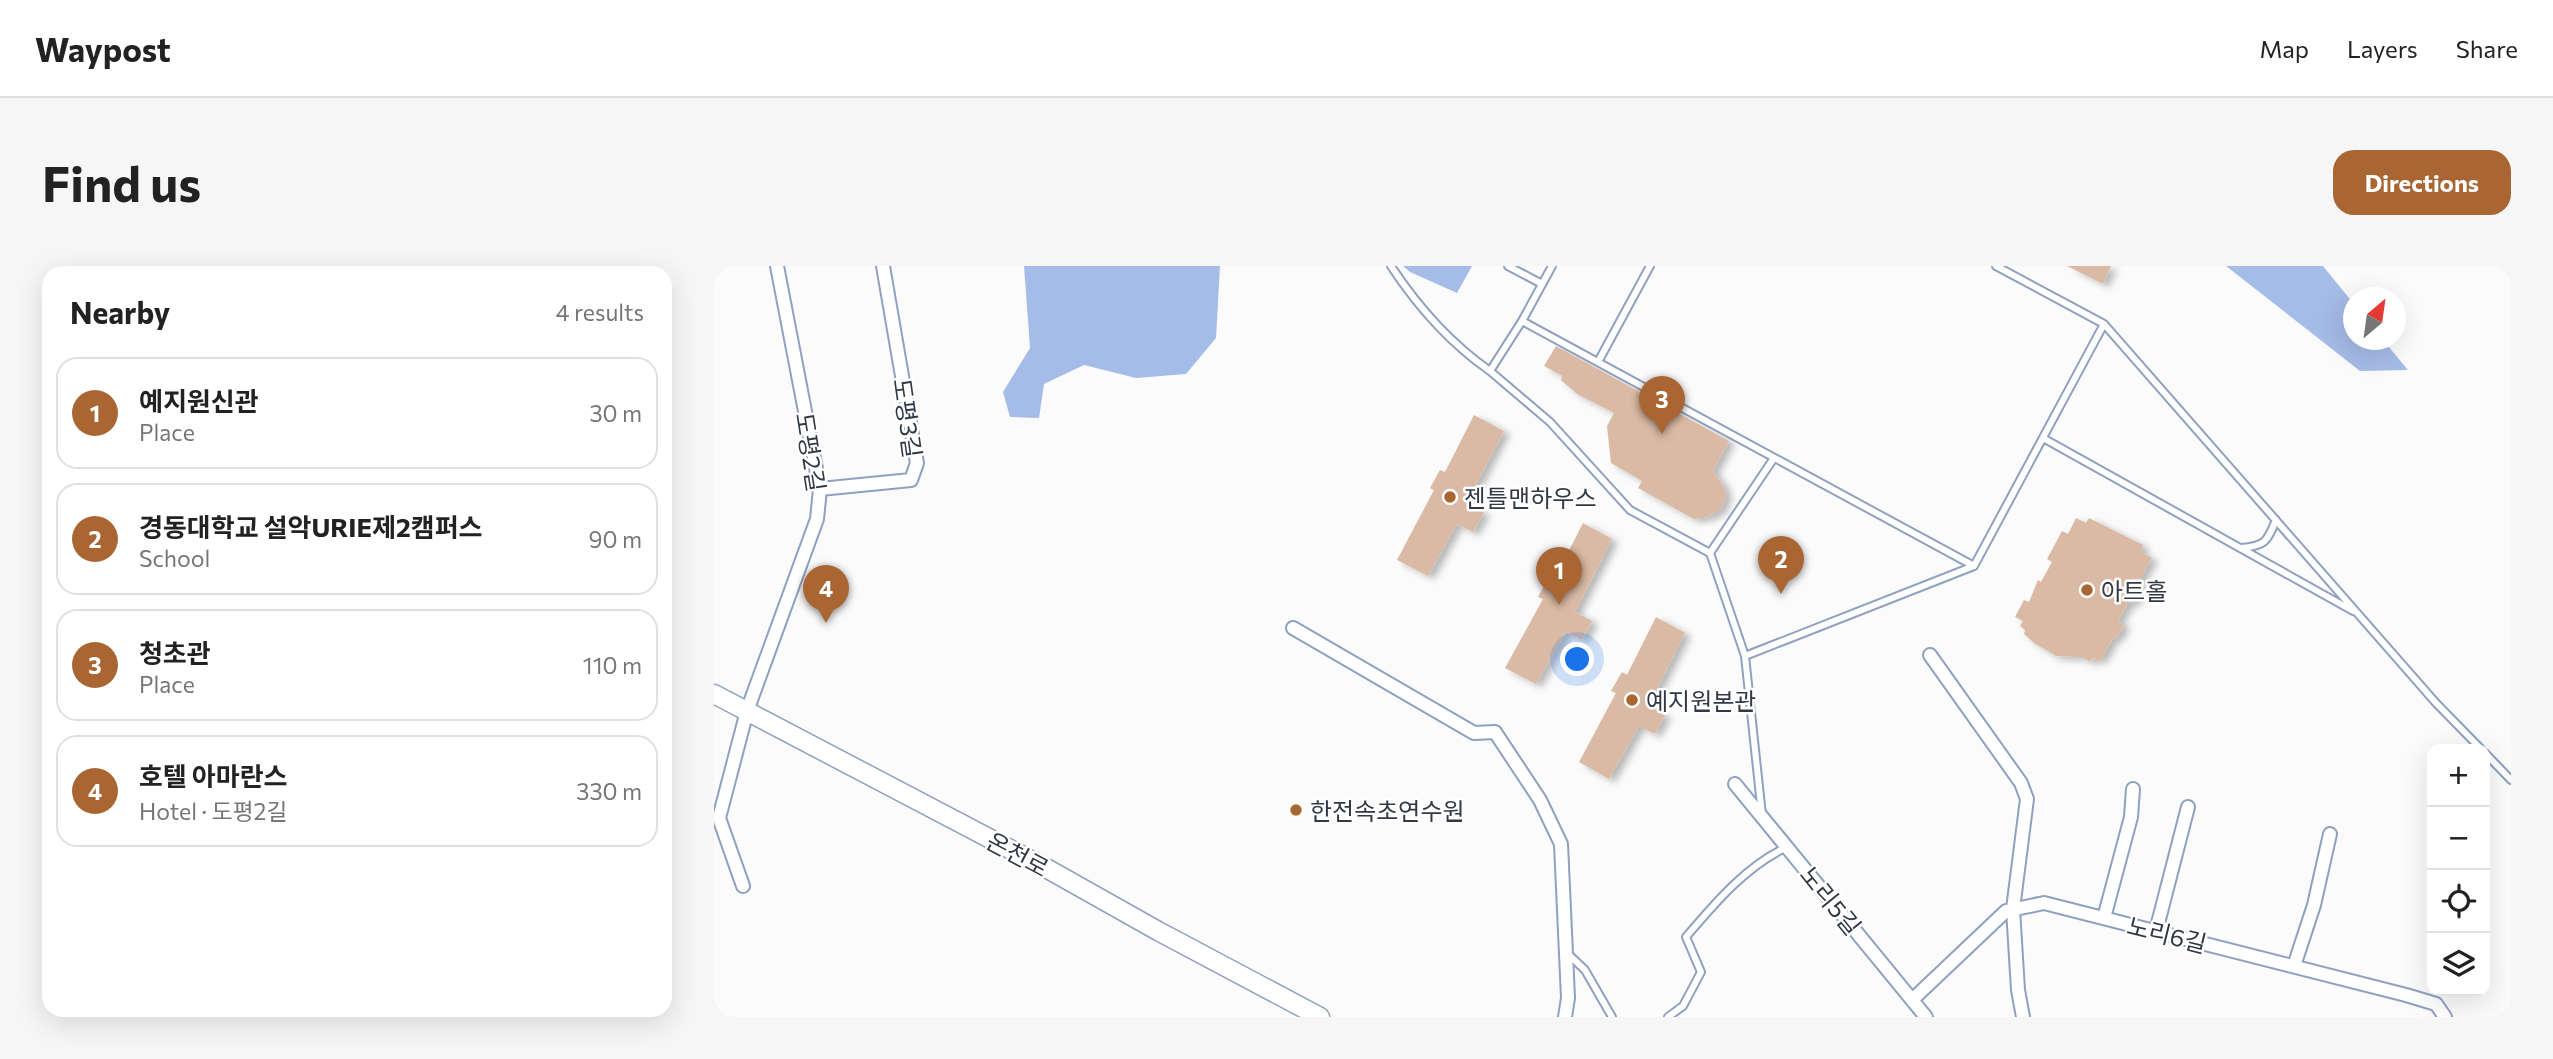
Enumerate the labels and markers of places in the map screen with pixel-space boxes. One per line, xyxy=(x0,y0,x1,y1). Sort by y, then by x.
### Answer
pin: 3 xyxy=(1639,376,1685,434)
place label: 젠틀맨하우스 xyxy=(1464,483,1596,512)
marker: 젠틀맨하우스 xyxy=(1442,489,1458,505)
pin: 2 xyxy=(1758,536,1804,594)
pin: 1 xyxy=(1536,547,1582,605)
pin: 4 xyxy=(803,565,849,623)
place label: 아트홀 xyxy=(2101,576,2167,605)
marker: 아트홀 xyxy=(2079,582,2095,598)
place label: 예지원본관 xyxy=(1646,686,1756,715)
marker: 예지원본관 xyxy=(1624,692,1640,708)
place label: 한전속초연수원 xyxy=(1310,796,1465,825)
marker: 한전속초연수원 xyxy=(1288,802,1304,818)

